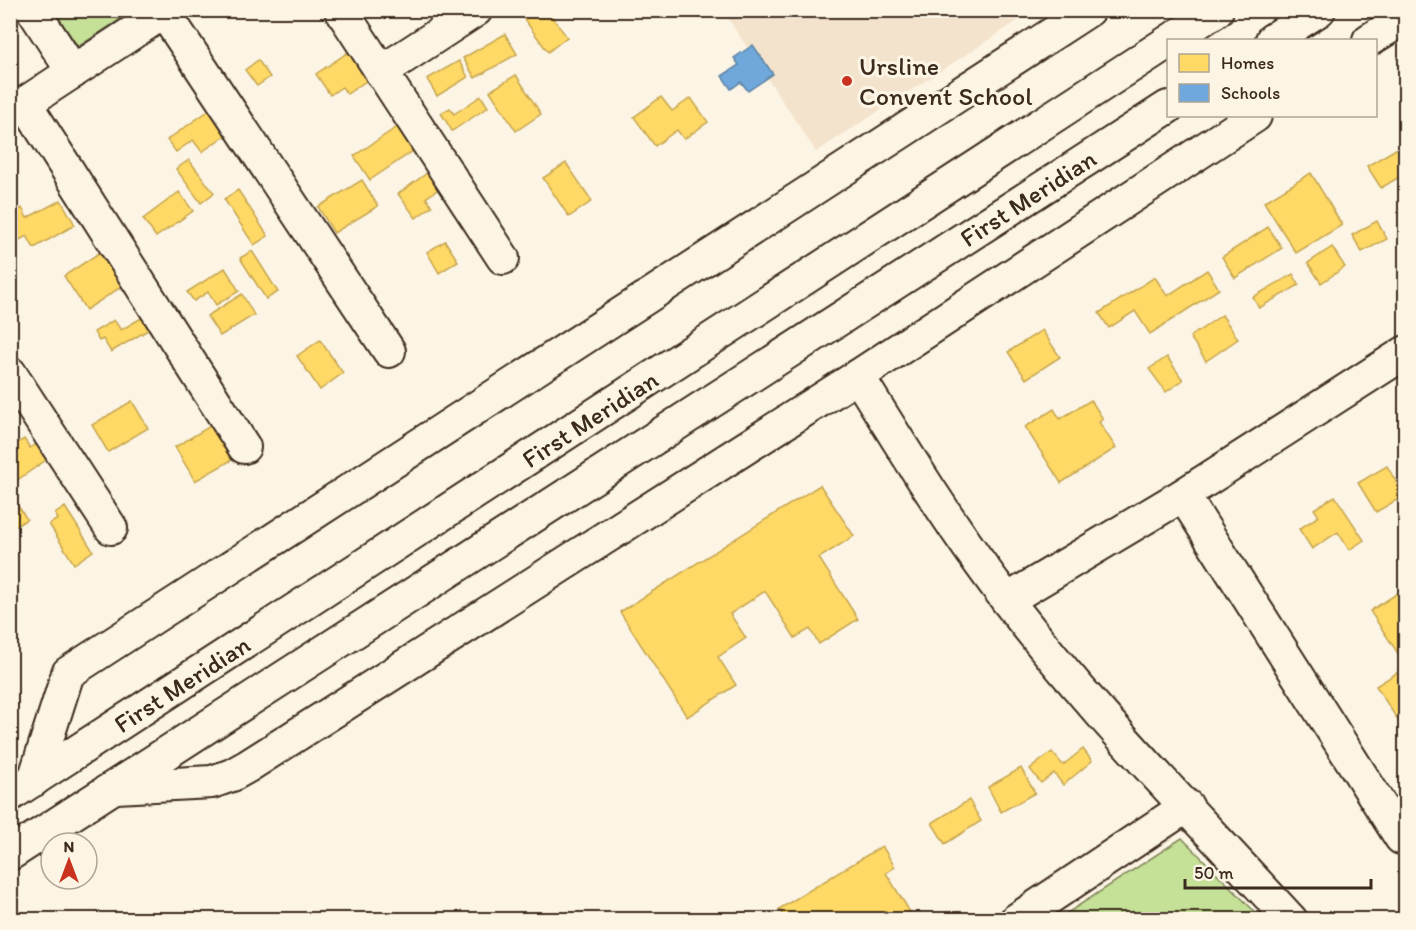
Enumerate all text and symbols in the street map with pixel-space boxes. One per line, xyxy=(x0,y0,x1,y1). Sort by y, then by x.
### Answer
legend xyxy=(1167,39,1377,117)
place label: Ursline Convent School xyxy=(859,50,1033,112)
text: Homes xyxy=(1221,52,1274,74)
marker: Ursline Convent School xyxy=(840,74,854,88)
text: Schools xyxy=(1221,82,1280,104)
street label: First Meridian xyxy=(954,142,1102,254)
street label: First Meridian xyxy=(516,363,664,475)
street label: First Meridian xyxy=(108,628,256,740)
north arrow xyxy=(39,831,99,891)
text: N xyxy=(64,837,74,856)
scale bar xyxy=(1185,852,1371,890)
text: 50 m xyxy=(1194,862,1234,884)

